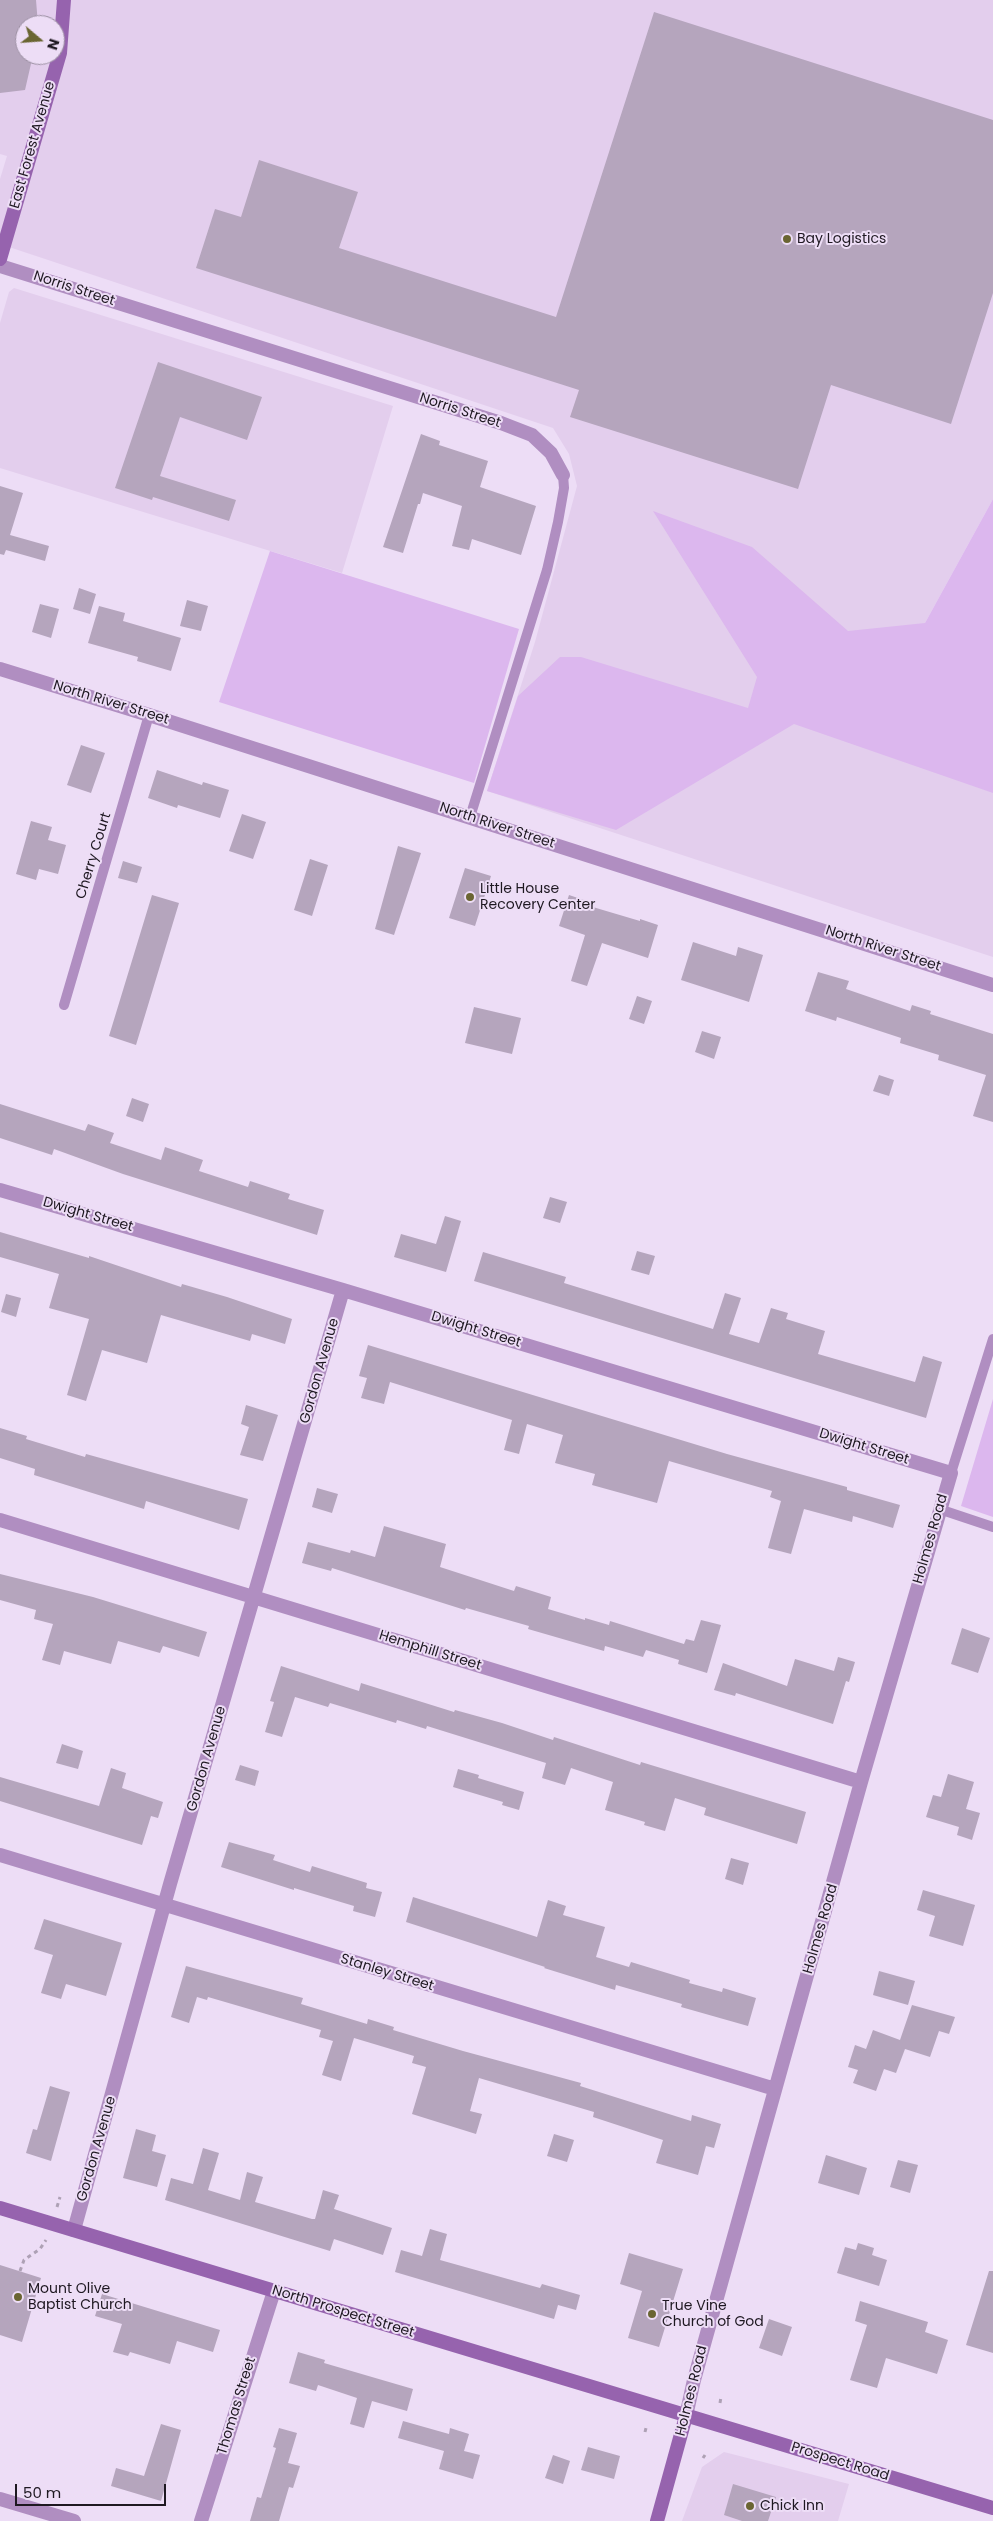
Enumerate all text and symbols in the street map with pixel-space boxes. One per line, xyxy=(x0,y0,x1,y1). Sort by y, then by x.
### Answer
north arrow xyxy=(15,15,65,65)
text: N xyxy=(42,36,64,52)
street label: East Forest Avenue xyxy=(7,80,59,210)
place label: Bay Logistics xyxy=(797,231,886,247)
marker: Bay Logistics xyxy=(781,233,793,245)
street label: Norris Street xyxy=(31,268,117,310)
street label: Norris Street xyxy=(417,390,503,432)
street label: North River Street xyxy=(51,677,171,729)
street label: North River Street xyxy=(437,799,557,853)
street label: Cherry Court xyxy=(73,811,115,901)
place label: Little House Recovery Center xyxy=(480,881,595,914)
marker: Little House Recovery Center xyxy=(464,891,476,903)
street label: North River Street xyxy=(823,922,943,976)
street label: Dwight Street xyxy=(41,1194,135,1236)
street label: Dwight Street xyxy=(429,1308,523,1352)
street label: Gordon Avenue xyxy=(297,1316,343,1426)
street label: Dwight Street xyxy=(817,1425,911,1469)
street label: Holmes Road xyxy=(910,1492,952,1586)
street label: Hemphill Street xyxy=(377,1627,483,1675)
street label: Gordon Avenue xyxy=(184,1704,230,1814)
street label: Holmes Road xyxy=(800,1882,842,1976)
street label: Stanley Street xyxy=(338,1951,436,1995)
street label: Gordon Avenue xyxy=(74,2094,120,2204)
place label: Mount Olive Baptist Church xyxy=(28,2281,132,2314)
street label: North Prospect Street xyxy=(270,2282,416,2342)
marker: Mount Olive Baptist Church xyxy=(12,2291,24,2303)
place label: True Vine Church of God xyxy=(662,2298,764,2330)
marker: True Vine Church of God xyxy=(646,2308,658,2320)
street label: Holmes Road xyxy=(673,2344,711,2438)
street label: Thomas Street xyxy=(214,2355,260,2457)
street label: Prospect Road xyxy=(789,2439,891,2485)
scale bar xyxy=(18,2474,169,2506)
text: 50 m xyxy=(23,2482,61,2503)
place label: Chick Inn xyxy=(760,2498,824,2514)
marker: Chick Inn xyxy=(744,2500,756,2512)

